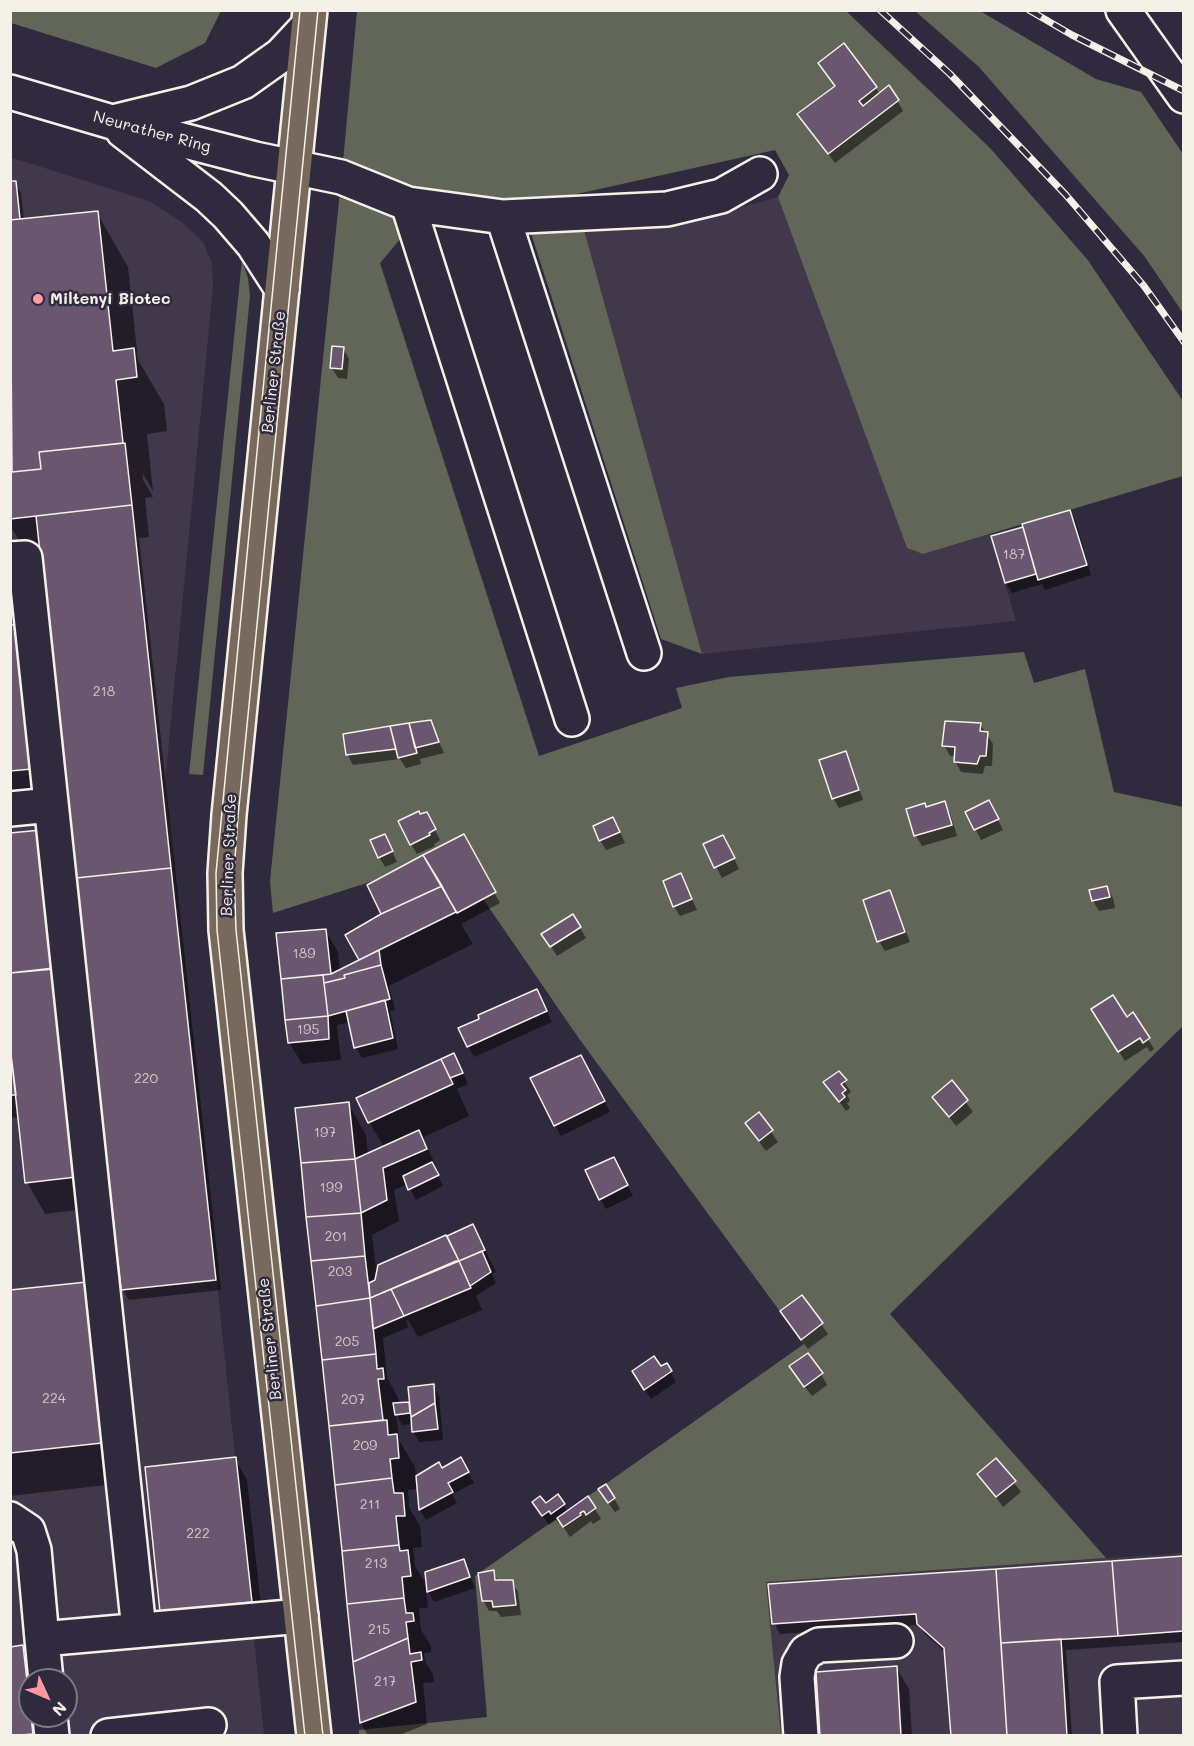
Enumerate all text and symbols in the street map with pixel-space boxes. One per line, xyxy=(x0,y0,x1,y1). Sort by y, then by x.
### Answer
street label: Neurather Ring xyxy=(91,107,213,157)
place label: Miltenyi Biotec xyxy=(50,289,170,309)
marker: Miltenyi Biotec xyxy=(31,292,45,306)
street label: Berliner Straße xyxy=(258,310,290,434)
house number: 187 xyxy=(1003,547,1025,563)
house number: 218 xyxy=(93,684,115,700)
street label: Berliner Straße xyxy=(217,793,241,917)
house number: 189 xyxy=(292,946,316,962)
house number: 195 xyxy=(297,1022,319,1038)
house number: 220 xyxy=(134,1071,158,1087)
house number: 197 xyxy=(314,1125,336,1141)
house number: 199 xyxy=(320,1180,342,1196)
house number: 201 xyxy=(325,1229,347,1245)
house number: 203 xyxy=(328,1264,352,1280)
street label: Berliner Straße xyxy=(254,1277,286,1401)
house number: 205 xyxy=(335,1334,359,1350)
house number: 224 xyxy=(42,1391,66,1407)
house number: 207 xyxy=(341,1392,365,1408)
house number: 209 xyxy=(353,1438,377,1454)
house number: 211 xyxy=(360,1497,380,1513)
house number: 222 xyxy=(186,1526,210,1542)
house number: 213 xyxy=(365,1556,387,1572)
house number: 215 xyxy=(368,1622,390,1638)
north arrow xyxy=(18,1668,78,1728)
house number: 217 xyxy=(374,1674,396,1690)
text: N xyxy=(48,1698,72,1721)

